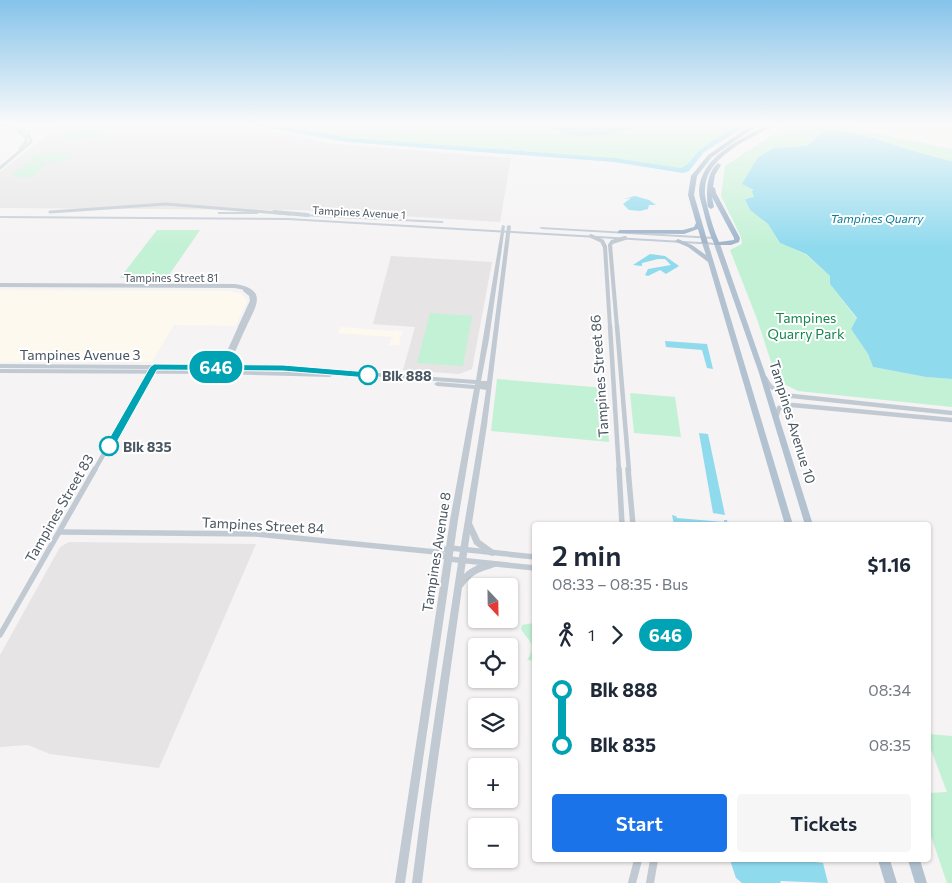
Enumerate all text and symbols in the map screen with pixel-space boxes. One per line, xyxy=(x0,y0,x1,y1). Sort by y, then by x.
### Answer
street label: Tampines Avenue 1 xyxy=(312,203,406,221)
water label: Tampines Quarry xyxy=(830,211,924,225)
street label: Tampines Street 81 xyxy=(124,271,218,284)
park label: Tampines Quarry Park xyxy=(768,309,845,342)
street label: Tampines Street 86 xyxy=(586,314,612,438)
street label: Tampines Avenue 3 xyxy=(20,346,140,363)
line badge: 646 xyxy=(187,351,245,383)
text: 646 xyxy=(199,356,233,378)
street label: Tampines Avenue 10 xyxy=(766,358,820,486)
marker: Blk 888 xyxy=(358,365,378,385)
place label: Blk 888 xyxy=(382,367,432,384)
marker: Blk 835 xyxy=(99,436,119,456)
place label: Blk 835 xyxy=(123,438,172,455)
street label: Tampines Street 83 xyxy=(21,451,97,565)
street label: Tampines Avenue 8 xyxy=(418,491,454,613)
street label: Tampines Street 84 xyxy=(201,513,325,537)
text: 2 min xyxy=(552,538,621,572)
text: $1.16 xyxy=(868,553,911,576)
text: 08:33 – 08:35 · Bus xyxy=(552,574,688,593)
north arrow xyxy=(468,578,518,628)
map controls xyxy=(468,578,518,868)
icon: walk xyxy=(552,621,580,649)
icon: forward xyxy=(603,621,631,649)
text: 646 xyxy=(649,624,682,646)
text: 1 xyxy=(588,625,595,644)
button: locate xyxy=(468,638,518,688)
text: Blk 888 xyxy=(590,678,658,701)
text: 08:34 xyxy=(868,680,911,699)
button: layers xyxy=(468,698,518,748)
text: Blk 835 xyxy=(590,733,656,756)
text: 08:35 xyxy=(869,735,911,754)
button: + xyxy=(468,758,518,808)
button: Start xyxy=(552,794,727,852)
button: Tickets xyxy=(737,794,911,852)
button: − xyxy=(468,818,518,868)

